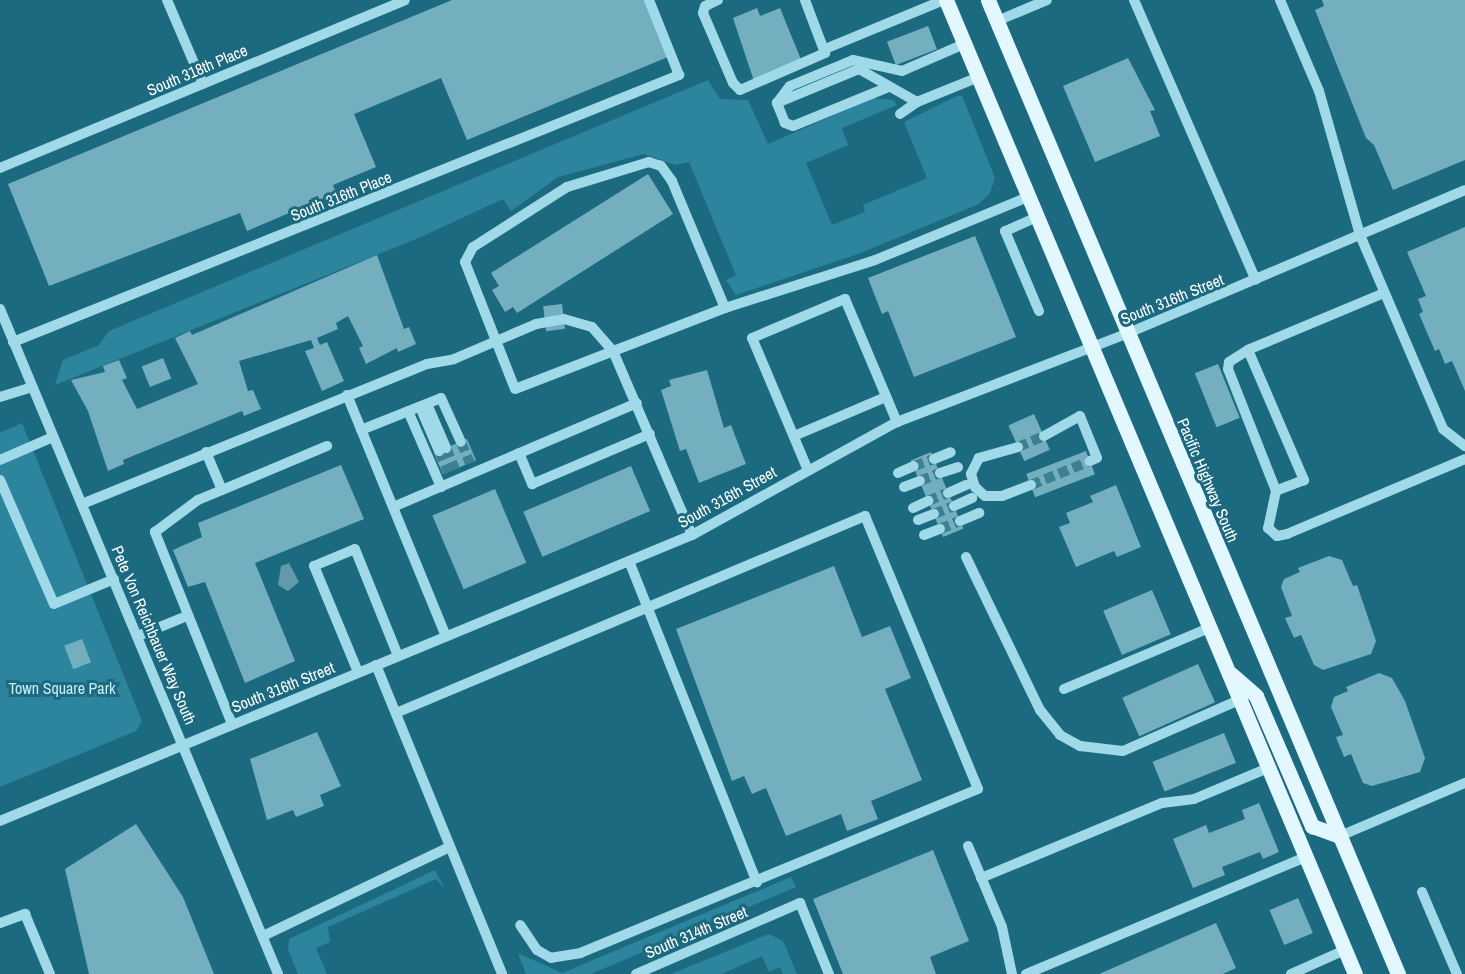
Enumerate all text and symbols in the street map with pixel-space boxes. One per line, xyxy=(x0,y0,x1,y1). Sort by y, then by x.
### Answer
street label: South 318th Place xyxy=(144,40,250,100)
street label: South 316th Place xyxy=(288,167,394,225)
street label: South 316th Street xyxy=(1118,270,1226,328)
street label: Pacific Highway South xyxy=(1173,415,1243,545)
street label: South 316th Street xyxy=(674,462,780,532)
street label: Pete Von Reichbauer Way South xyxy=(108,543,200,727)
street label: South 316th Street xyxy=(229,658,337,716)
park label: Town Square Park xyxy=(8,678,116,698)
street label: South 314th Street xyxy=(642,902,750,962)

